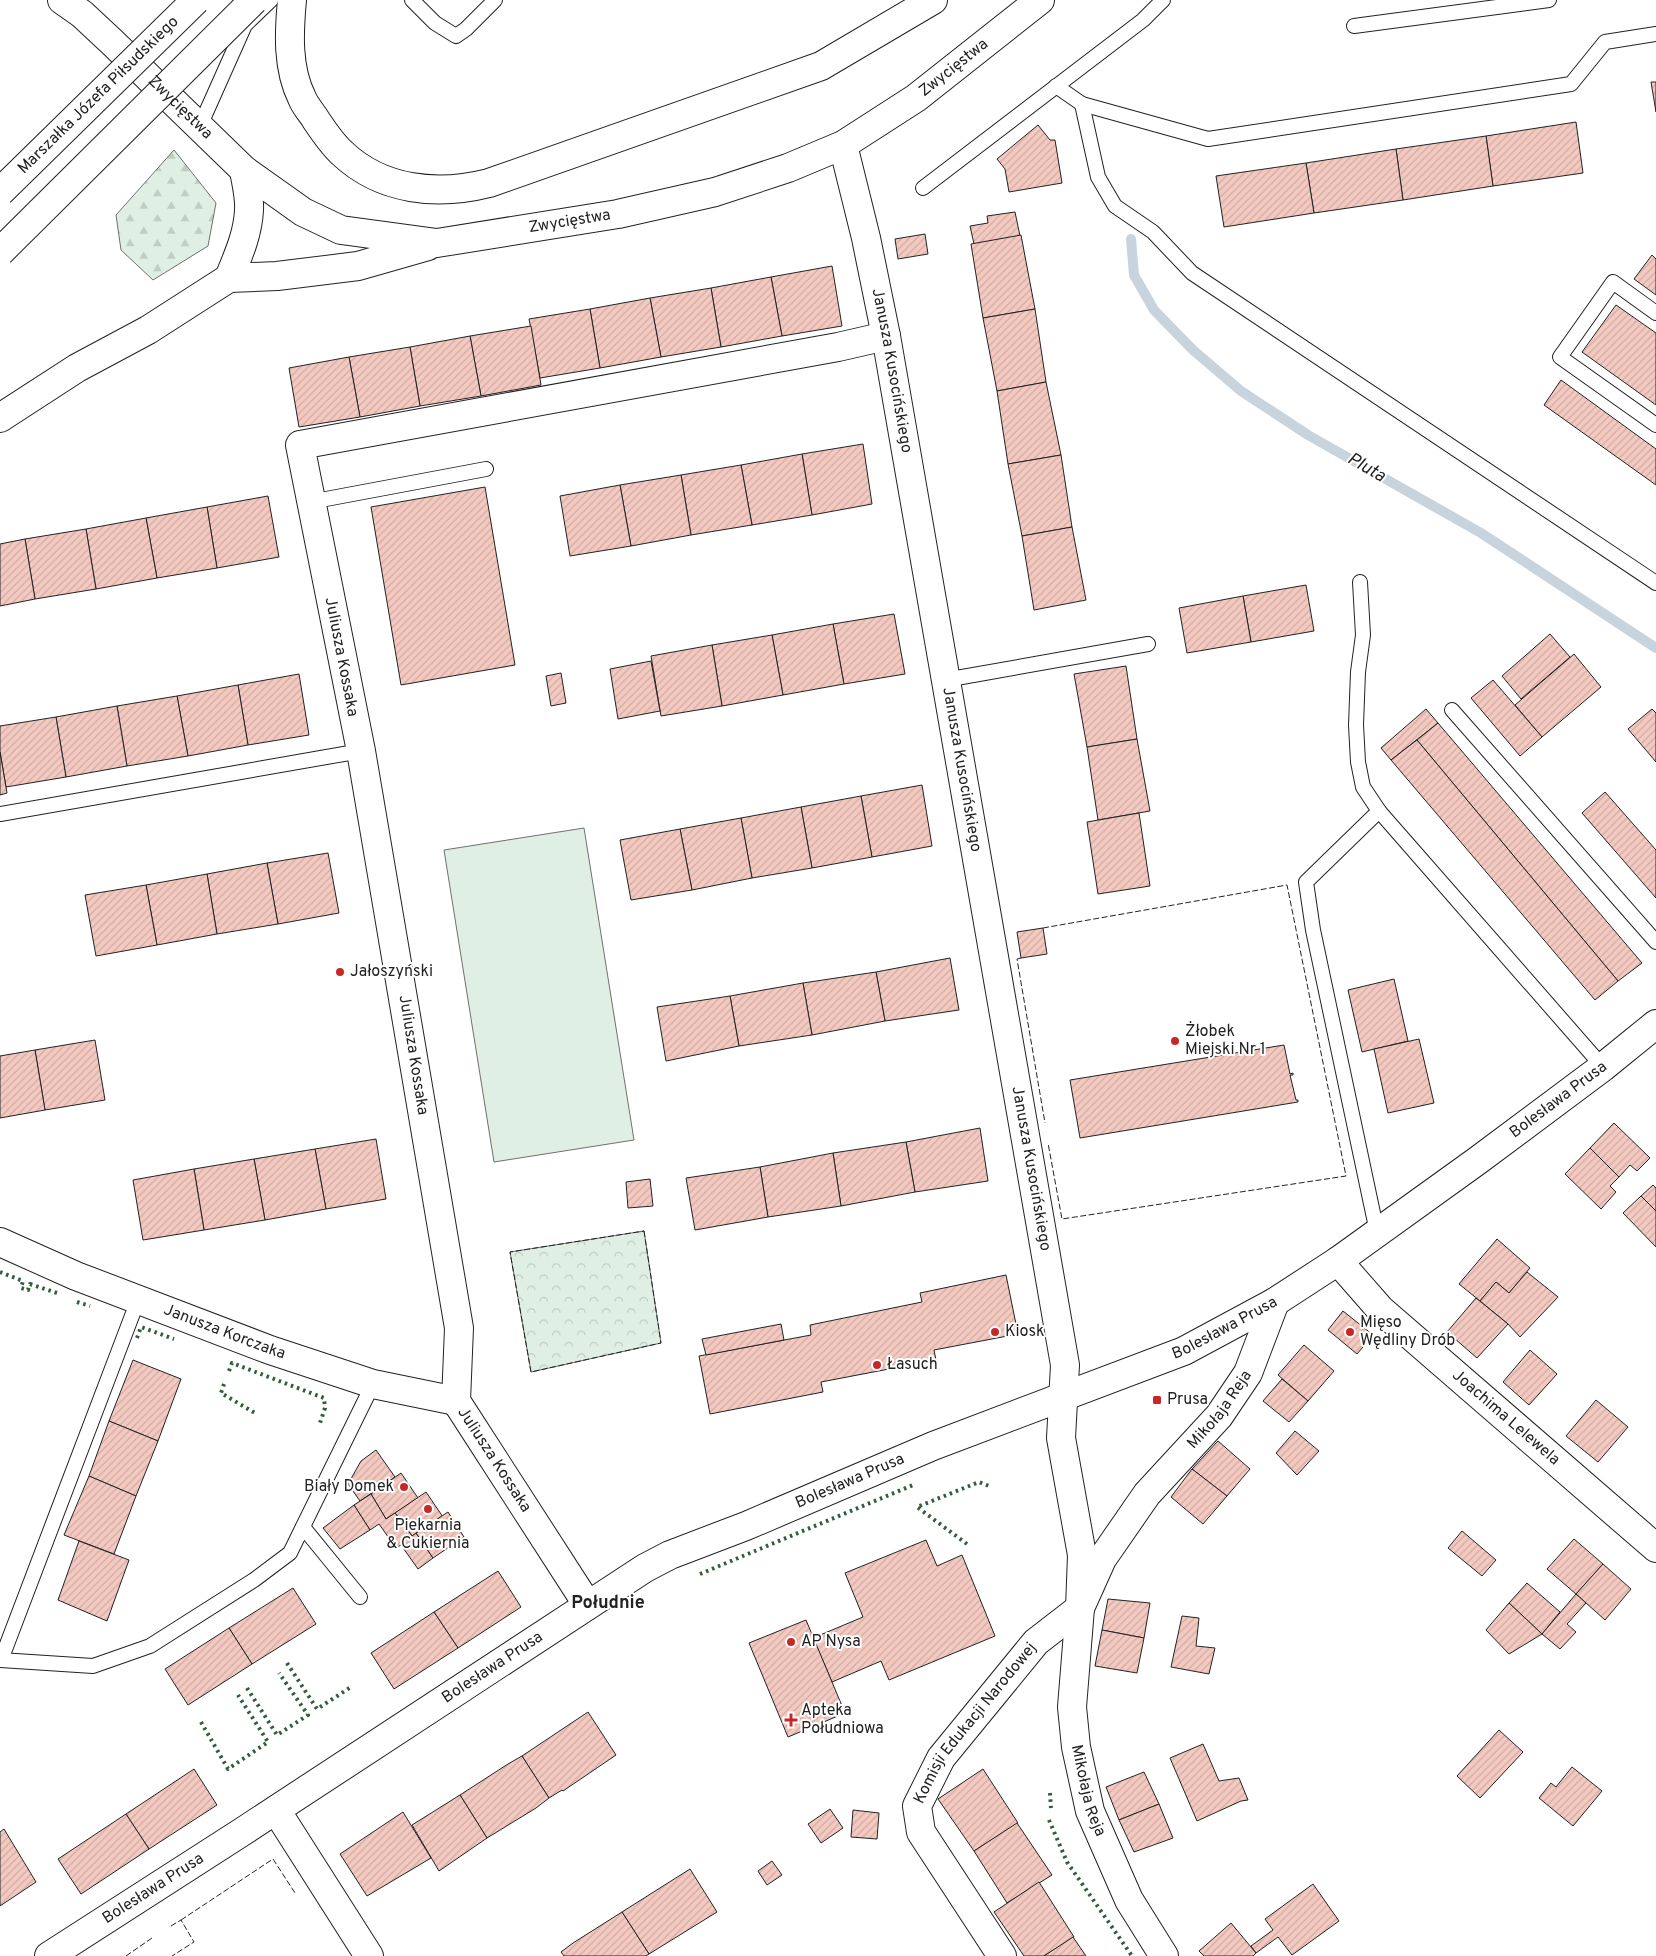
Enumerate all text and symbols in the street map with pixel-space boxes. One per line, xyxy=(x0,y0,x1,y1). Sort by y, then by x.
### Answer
street label: Marszałka Józefa Piłsudskiego xyxy=(14,12,183,179)
street label: Zwycięstwa xyxy=(915,35,993,102)
street label: Zwycięstwa xyxy=(143,72,217,144)
street label: Zwycięstwa xyxy=(527,205,612,238)
street label: Janusza Kusocińskiego xyxy=(867,287,916,455)
water label: Pluta xyxy=(1343,448,1390,488)
street label: Juliusza Kossaka xyxy=(320,596,362,718)
street label: Janusza Kusocińskiego xyxy=(937,686,986,854)
place label: Jałoszyński xyxy=(350,962,433,982)
marker: Jałoszyński xyxy=(334,966,346,978)
street label: Juliusza Kossaka xyxy=(394,994,432,1116)
place label: Żłobek Miejski Nr 1 xyxy=(1185,1021,1266,1060)
marker: Żłobek Miejski Nr 1 xyxy=(1169,1035,1181,1047)
street label: Bolesława Prusa xyxy=(1506,1057,1611,1143)
street label: Janusza Kusocińskiego xyxy=(1007,1085,1055,1253)
street label: Bolesława Prusa xyxy=(1169,1292,1281,1365)
street label: Janusza Korczaka xyxy=(161,1300,288,1364)
place label: Mięso Wędliny Drób xyxy=(1360,1313,1455,1351)
place label: Kiosk xyxy=(1005,1322,1044,1342)
marker: Kiosk xyxy=(989,1326,1001,1338)
marker: Mięso Wędliny Drób xyxy=(1344,1326,1356,1338)
place label: Łasuch xyxy=(887,1355,938,1375)
marker: Łasuch xyxy=(871,1359,883,1371)
street label: Joachima Lelewela xyxy=(1448,1366,1564,1470)
street label: Mikołaja Reja xyxy=(1183,1367,1257,1454)
place label: Prusa xyxy=(1167,1390,1208,1410)
marker: Prusa xyxy=(1151,1394,1163,1406)
street label: Juliusza Kossaka xyxy=(453,1404,535,1516)
street label: Bolesława Prusa xyxy=(793,1449,908,1514)
place label: Biały Domek xyxy=(304,1477,394,1497)
marker: Biały Domek xyxy=(398,1481,410,1493)
marker: Piekarnia & Cukiernia xyxy=(422,1503,434,1515)
place label: Piekarnia & Cukiernia xyxy=(387,1516,469,1554)
district label: Południe xyxy=(571,1592,645,1615)
street label: Bolesława Prusa xyxy=(438,1627,547,1708)
place label: AP Nysa xyxy=(801,1632,861,1652)
marker: AP Nysa xyxy=(785,1636,797,1648)
street label: Komisji Edukacji Narodowej xyxy=(910,1639,1041,1807)
place label: Apteka Południowa xyxy=(801,1701,884,1739)
marker: Apteka Południowa xyxy=(785,1714,797,1726)
street label: Mikołaja Reja xyxy=(1066,1743,1110,1840)
street label: Bolesława Prusa xyxy=(99,1849,208,1929)

